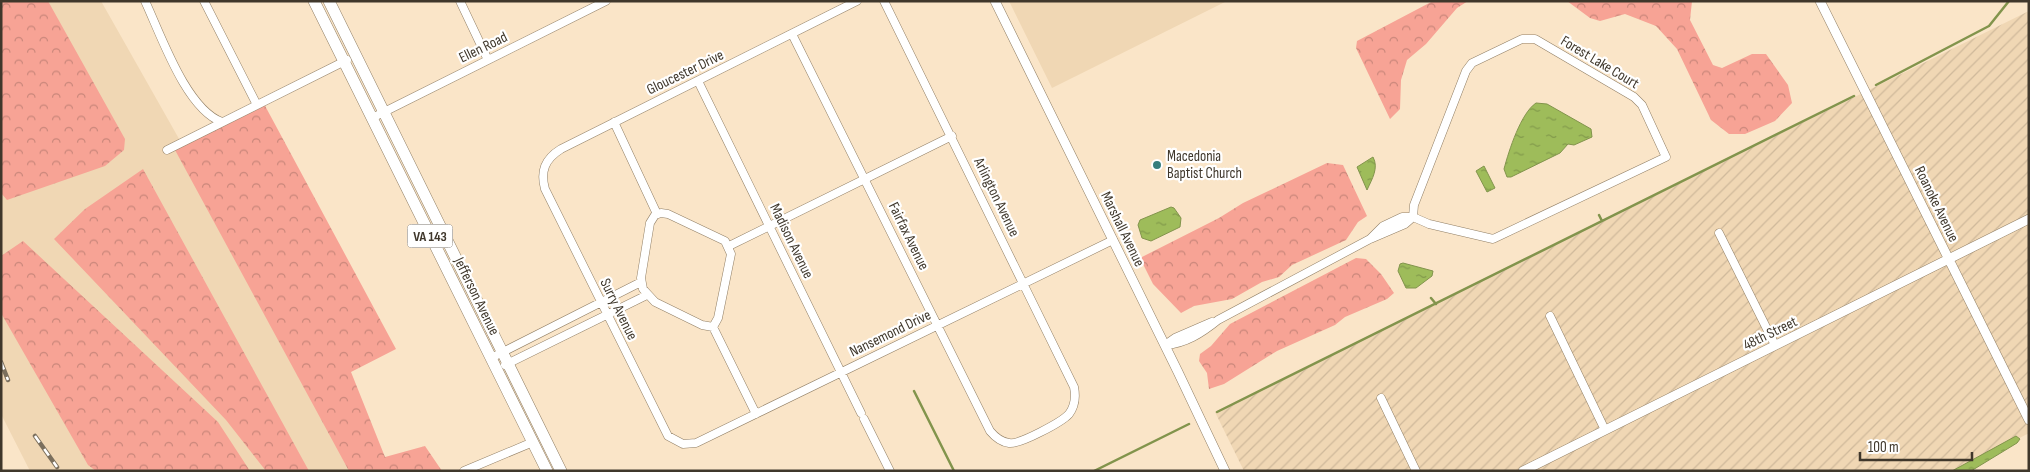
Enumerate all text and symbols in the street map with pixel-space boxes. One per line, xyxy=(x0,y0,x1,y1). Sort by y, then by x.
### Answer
street label: Ellen Road xyxy=(456,28,511,67)
street label: Forest Lake Court xyxy=(1557,32,1643,93)
street label: Gloucester Drive xyxy=(644,46,727,99)
place label: Macedonia Baptist Church xyxy=(1167,147,1242,183)
street label: Arlington Avenue xyxy=(969,154,1024,240)
marker: Macedonia Baptist Church xyxy=(1151,159,1163,171)
street label: Roanoke Avenue xyxy=(1910,163,1963,245)
street label: Marshall Avenue xyxy=(1096,189,1149,270)
street label: Fairfax Avenue xyxy=(884,199,933,273)
street label: Madison Avenue xyxy=(765,201,818,282)
road number: VA 143 xyxy=(408,225,452,248)
street label: Jefferson Avenue xyxy=(449,253,504,338)
street label: Surry Avenue xyxy=(595,275,642,343)
street label: Nansemond Drive xyxy=(846,306,934,361)
street label: 48th Street xyxy=(1740,312,1801,355)
scale bar xyxy=(1860,430,1972,462)
text: 100 m xyxy=(1868,438,1899,457)

